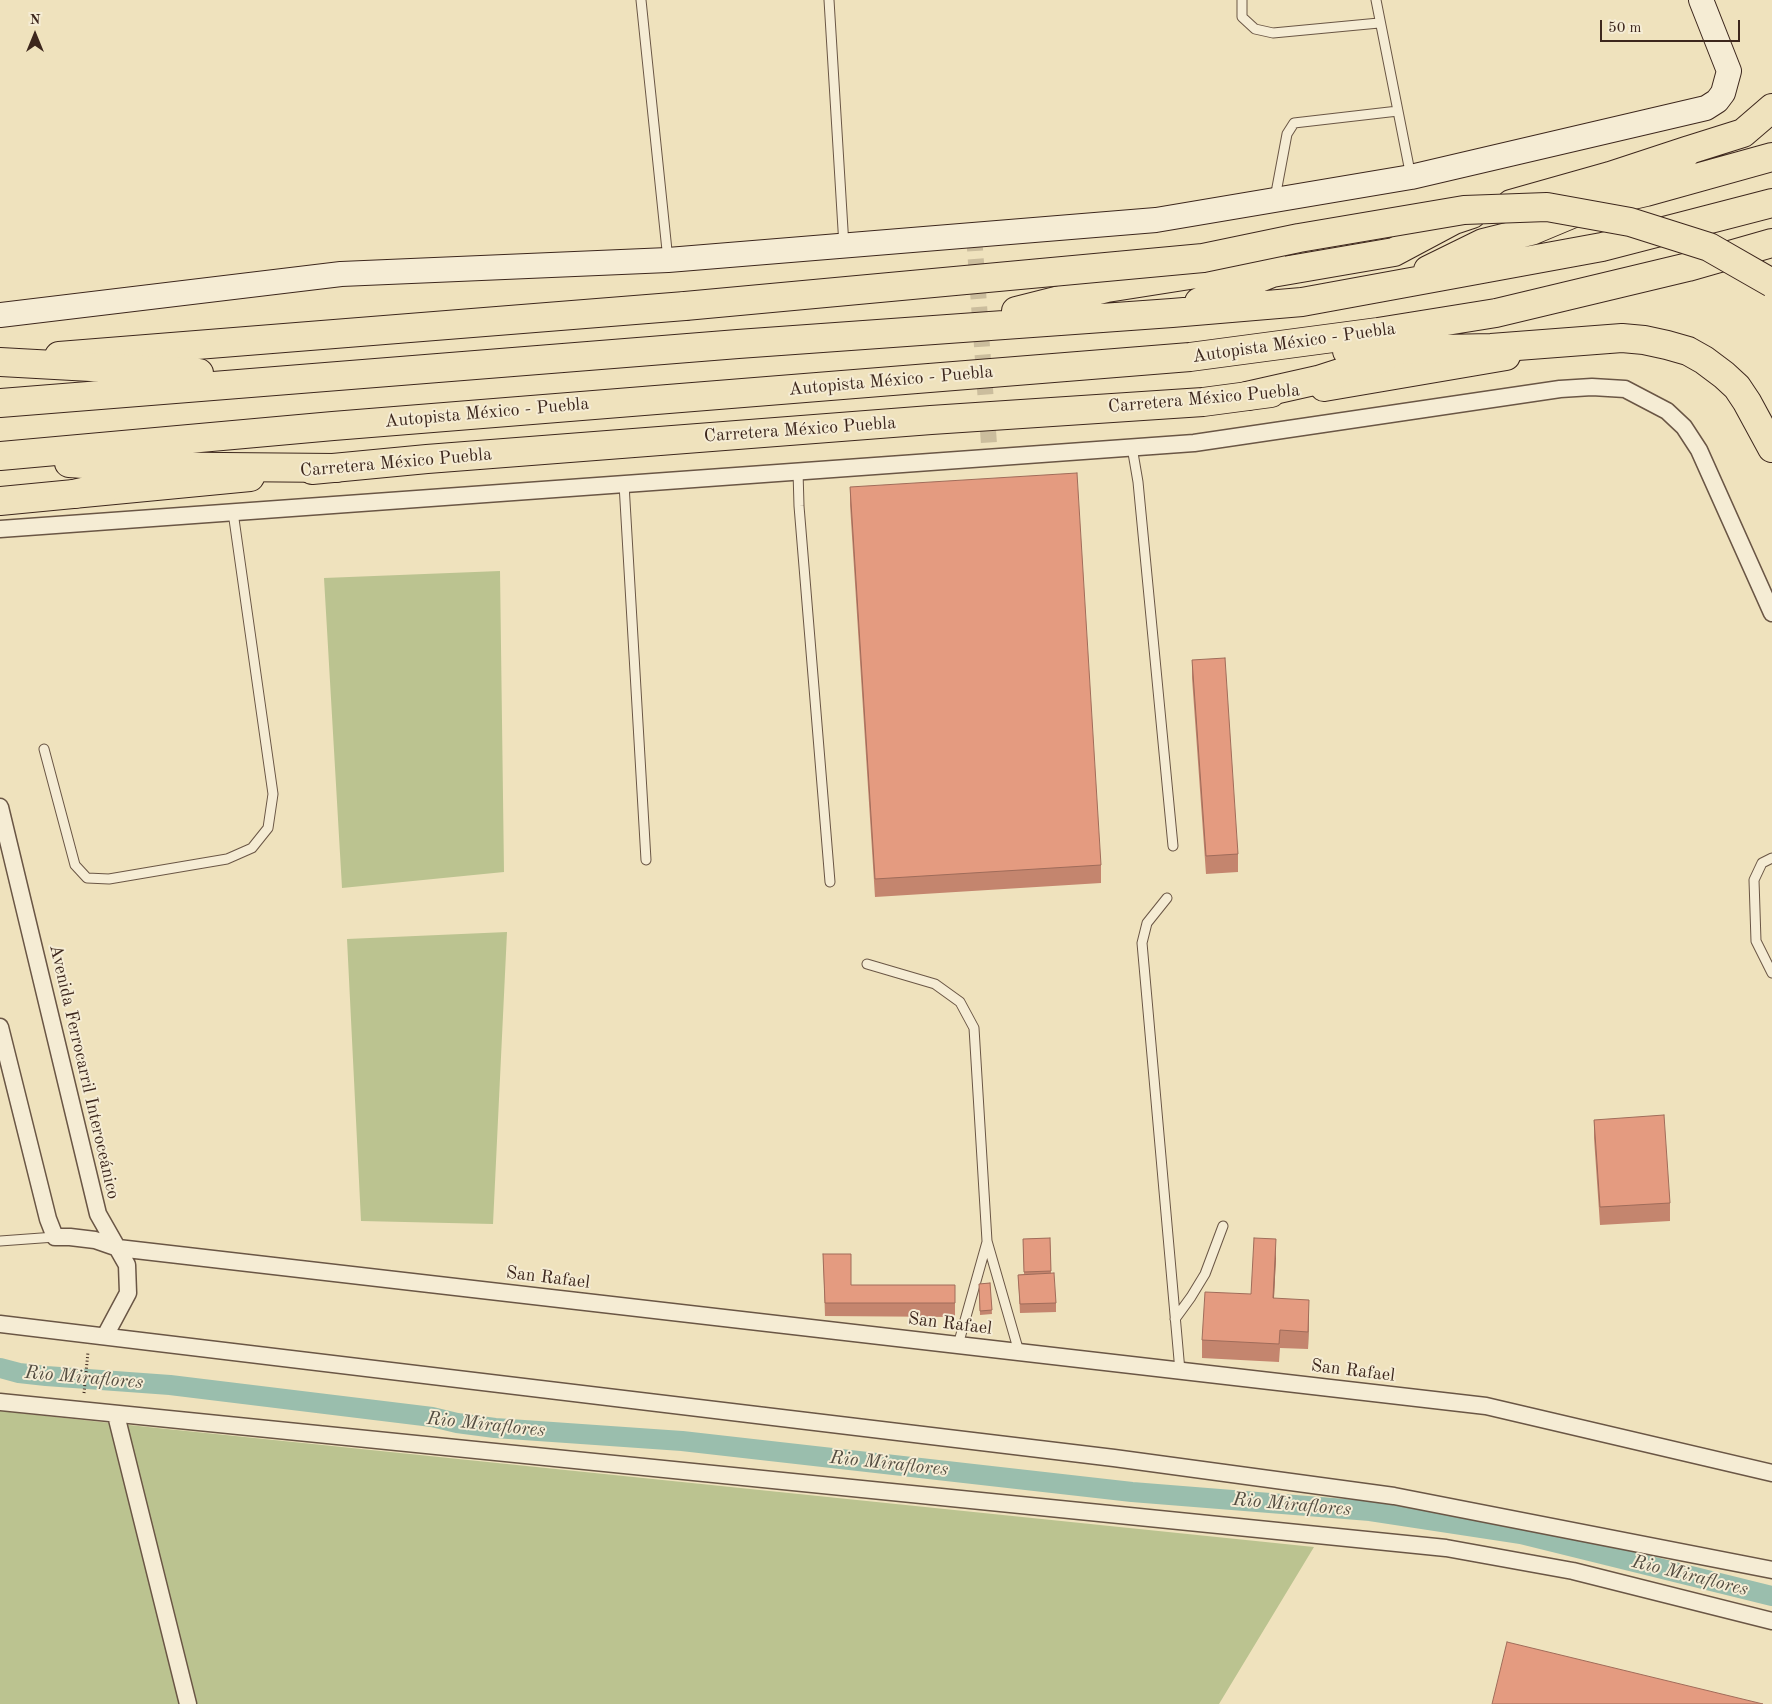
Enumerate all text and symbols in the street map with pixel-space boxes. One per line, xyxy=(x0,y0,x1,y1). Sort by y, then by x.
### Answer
north arrow xyxy=(10,10,60,60)
scale bar xyxy=(1602,10,1742,42)
text: N xyxy=(30,13,40,27)
text: 50 m xyxy=(1608,21,1642,36)
street label: Autopista México - Puebla xyxy=(1191,318,1397,368)
street label: Autopista México - Puebla xyxy=(788,361,994,401)
street label: Carretera México Puebla xyxy=(1107,380,1301,418)
street label: Autopista México - Puebla xyxy=(384,393,590,433)
street label: Carretera México Puebla xyxy=(703,413,897,447)
street label: Carretera México Puebla xyxy=(299,444,493,482)
street label: Avenida Ferrocarril Interoceánico xyxy=(44,943,124,1201)
street label: San Rafael xyxy=(505,1262,591,1294)
street label: San Rafael xyxy=(907,1308,993,1340)
street label: San Rafael xyxy=(1310,1355,1396,1387)
water label: Rio Miraflores xyxy=(24,1361,144,1395)
water label: Rio Miraflores xyxy=(426,1407,546,1443)
water label: Rio Miraflores xyxy=(829,1446,949,1482)
water label: Rio Miraflores xyxy=(1232,1488,1352,1522)
water label: Rio Miraflores xyxy=(1630,1551,1750,1601)

